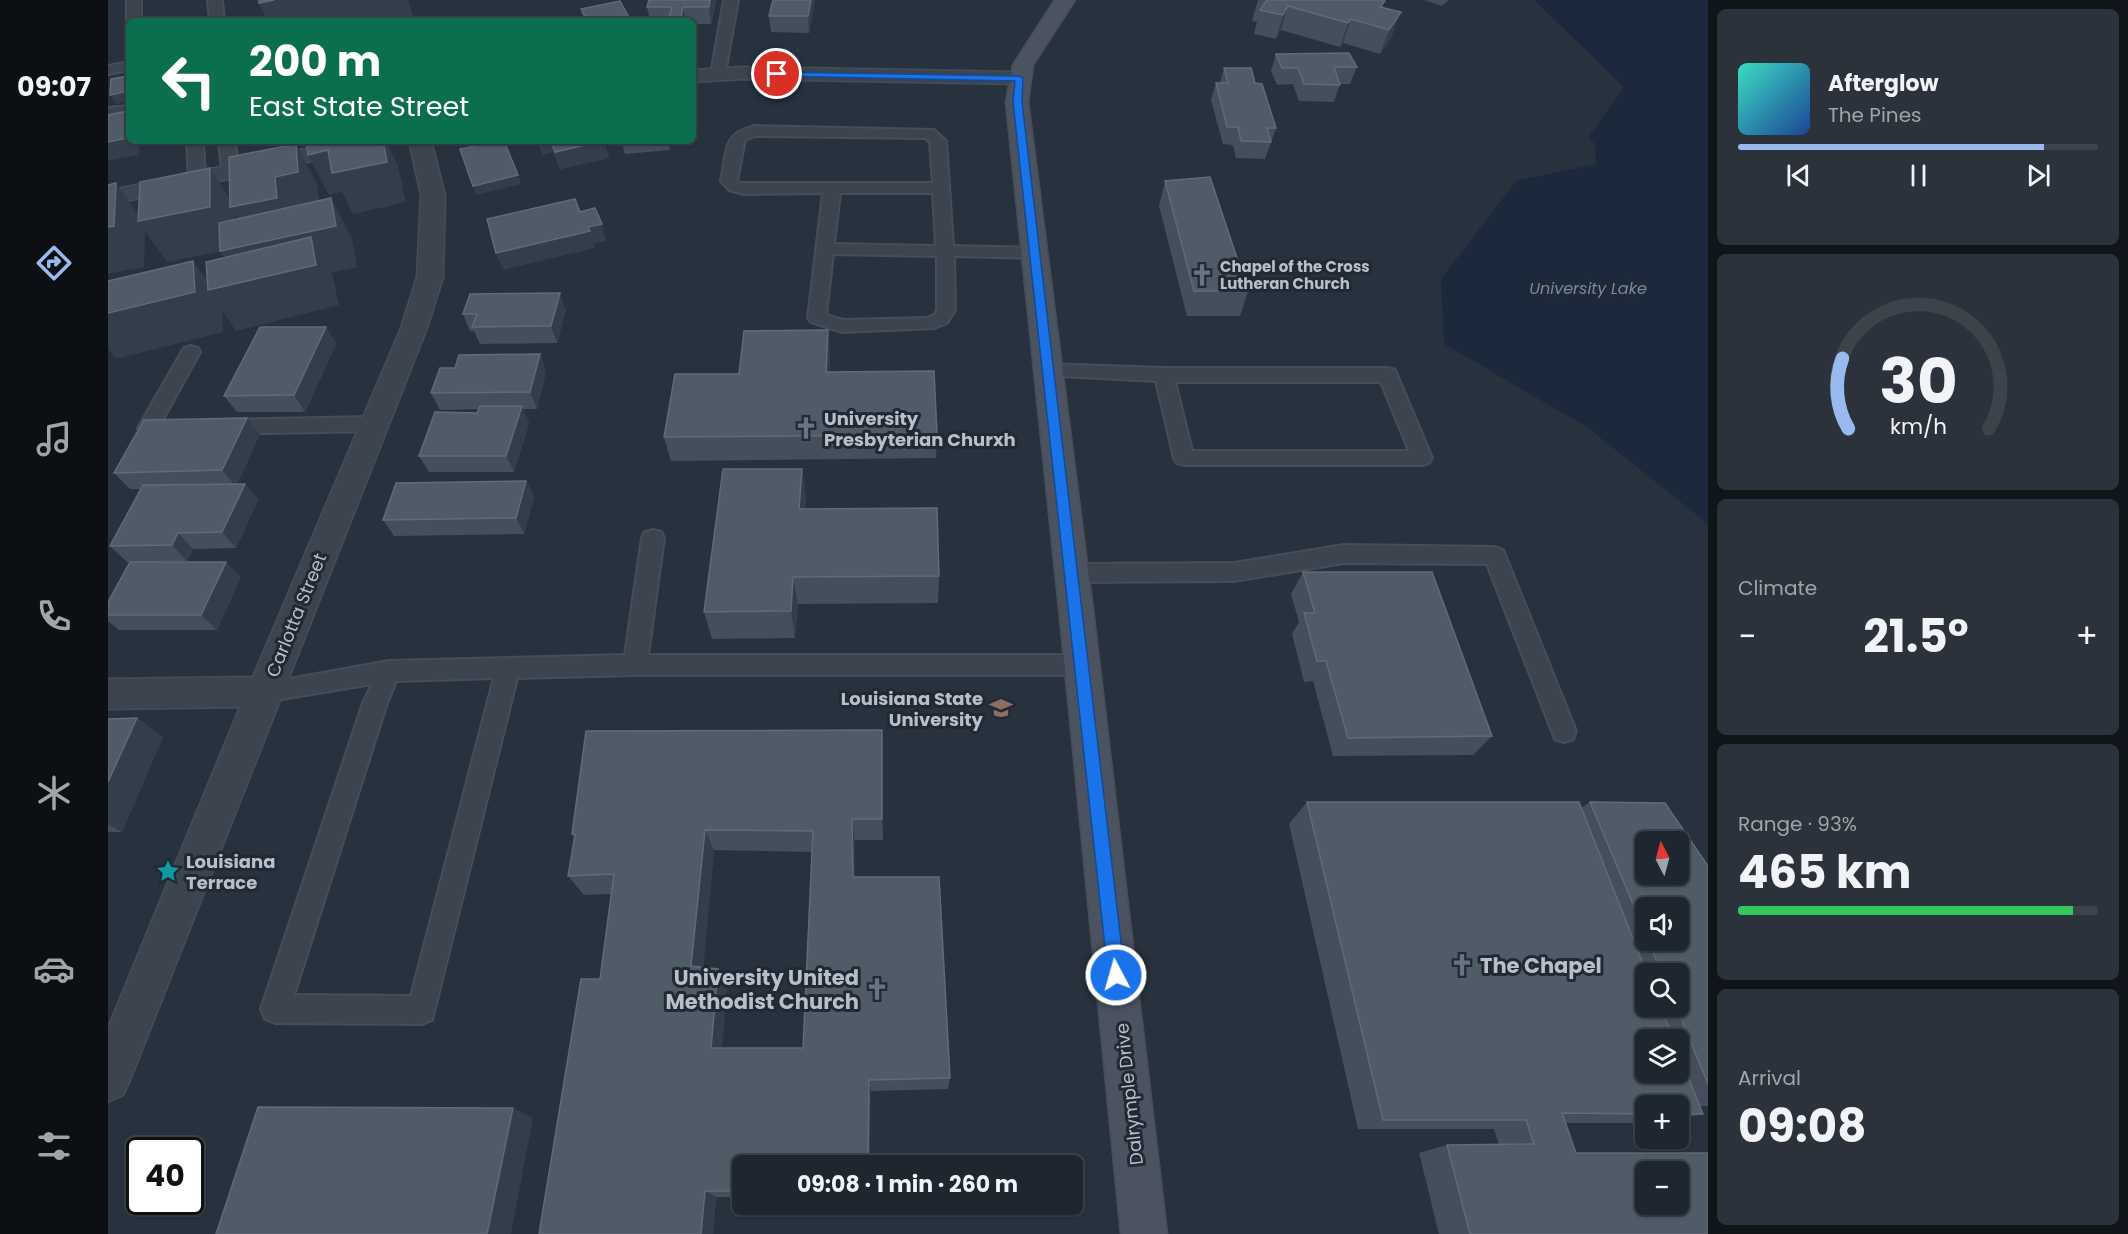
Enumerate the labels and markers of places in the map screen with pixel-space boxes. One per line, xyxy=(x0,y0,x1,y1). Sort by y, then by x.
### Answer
pin xyxy=(751,48,802,99)
place label: Chapel of the Cross Lutheran Church xyxy=(1220,256,1370,294)
church icon: Chapel of the Cross Lutheran Church xyxy=(1189,262,1215,288)
place label: University Presbyterian Churxh xyxy=(824,406,1016,452)
church icon: University Presbyterian Churxh xyxy=(793,415,819,441)
place label: Louisiana State University xyxy=(841,686,984,732)
school or university icon: Louisiana State University xyxy=(988,695,1014,721)
place label: Louisiana Terrace xyxy=(186,849,275,895)
place icon: Louisiana Terrace xyxy=(155,858,181,884)
place label: The Chapel xyxy=(1480,951,1602,980)
church icon: The Chapel xyxy=(1449,952,1475,978)
place label: University United Methodist Church xyxy=(665,963,859,1016)
church icon: University United Methodist Church xyxy=(864,976,890,1002)

